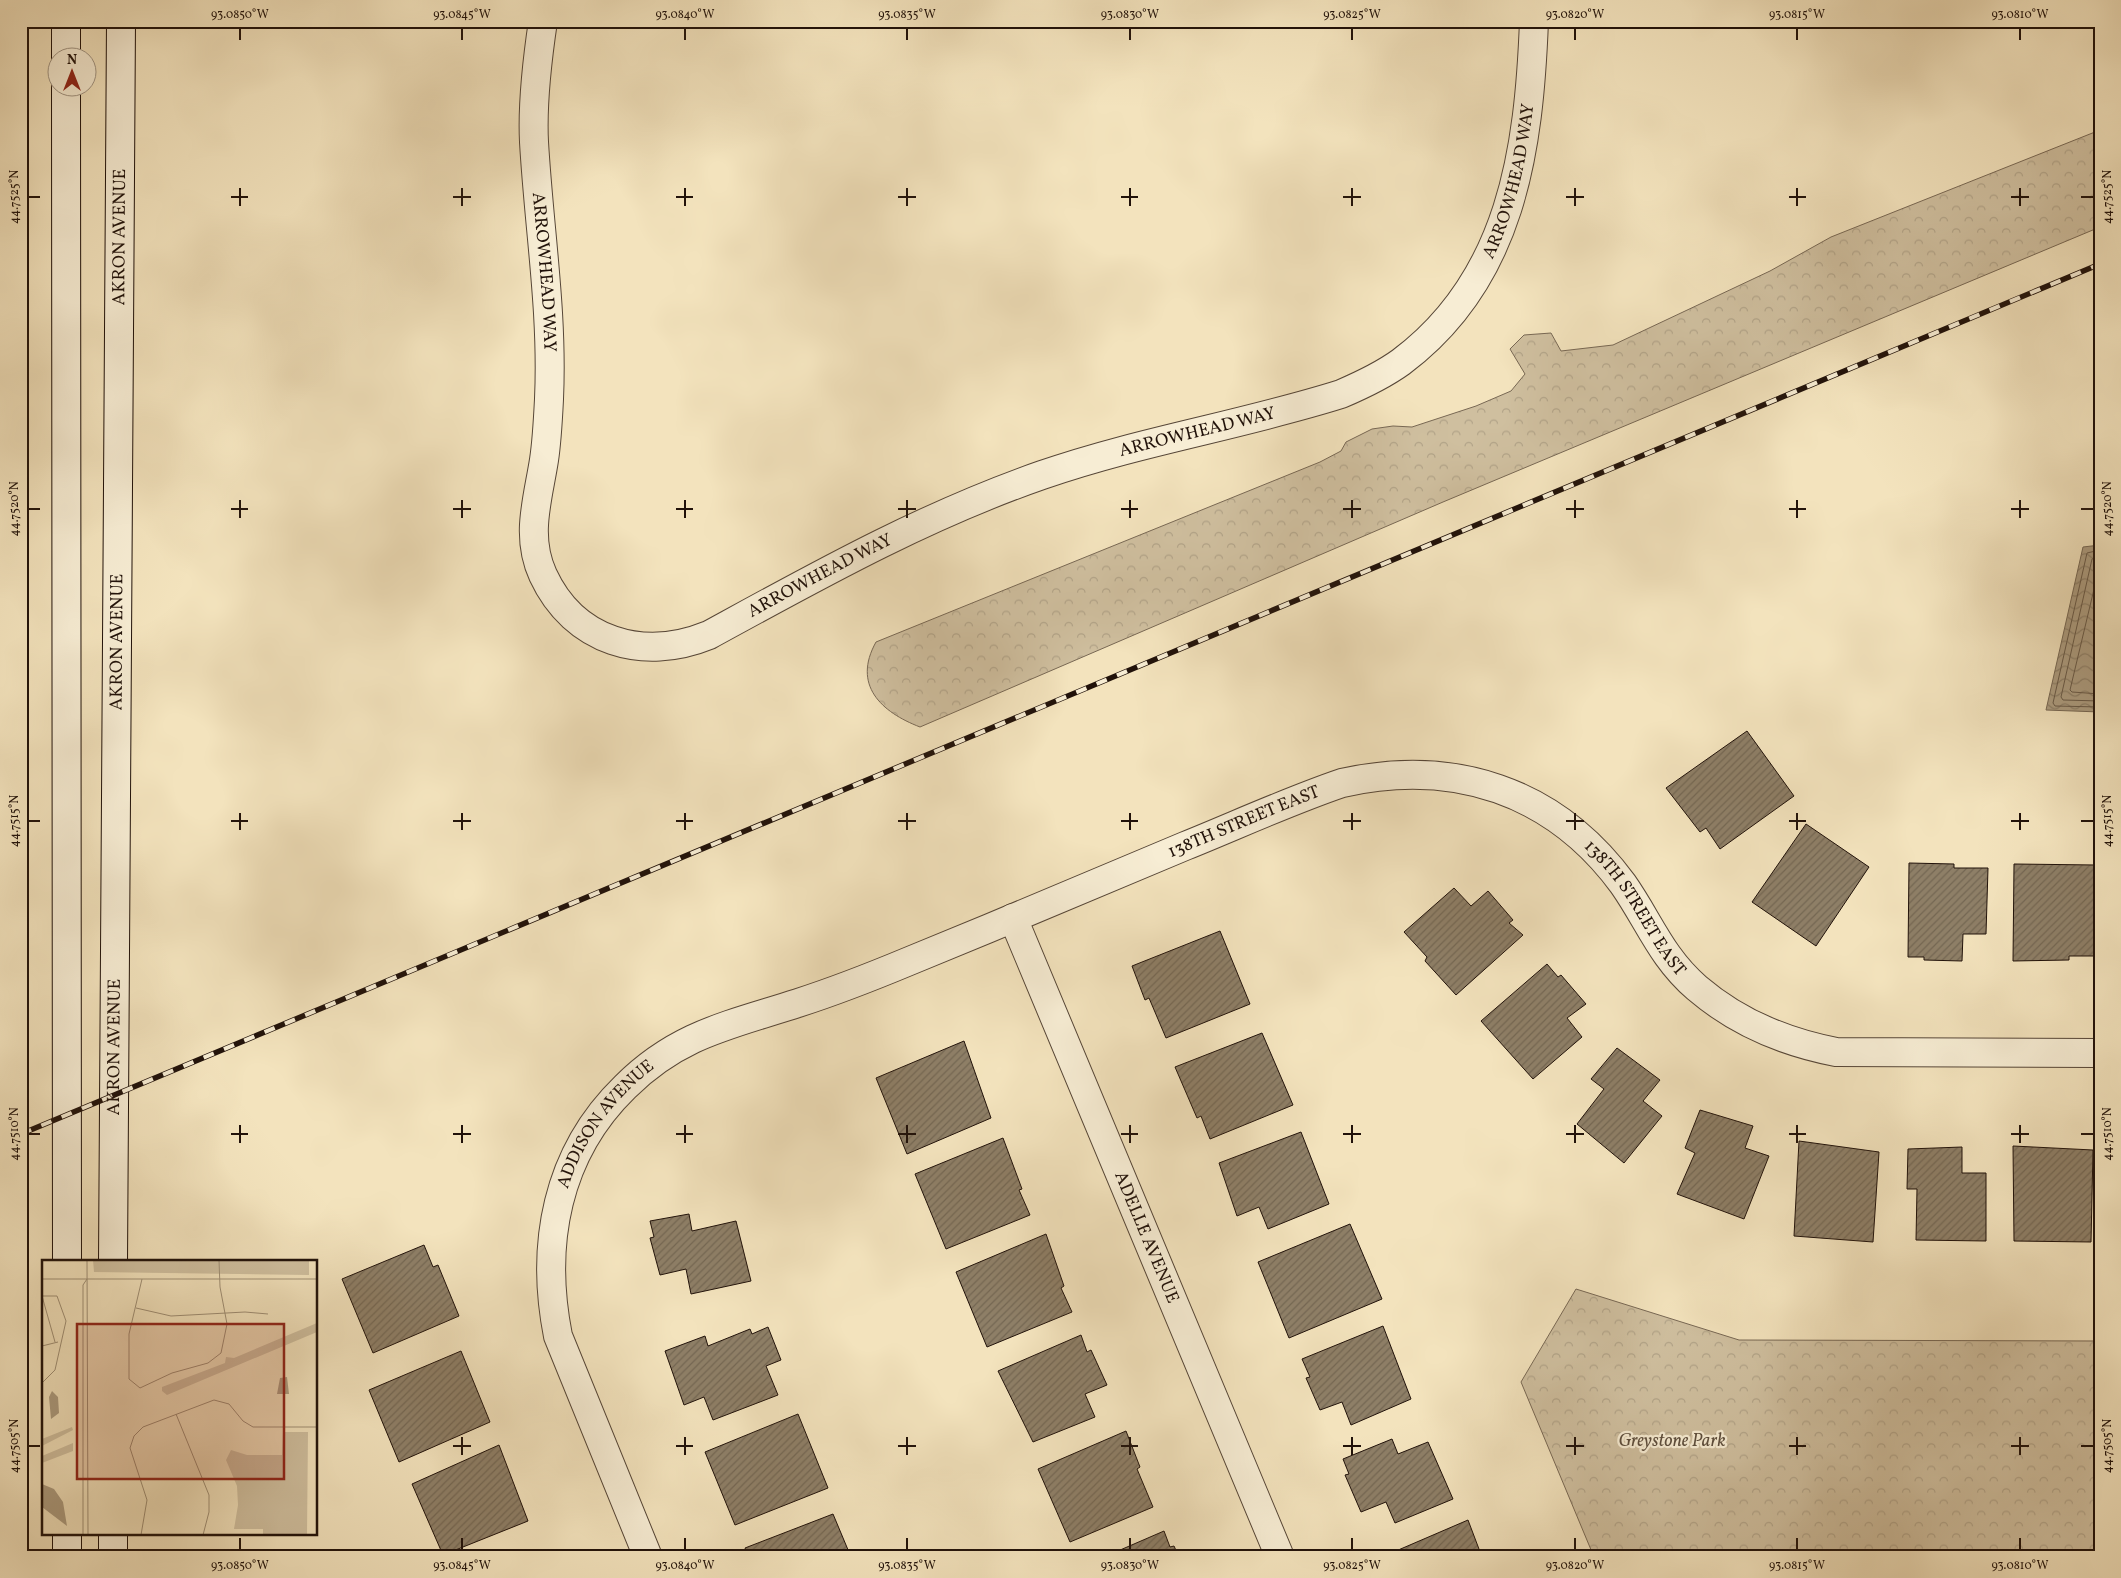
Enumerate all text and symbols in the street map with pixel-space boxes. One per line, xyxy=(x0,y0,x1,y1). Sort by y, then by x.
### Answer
text: 93.0850°W xyxy=(211,7,269,23)
text: 93.0845°W xyxy=(433,7,491,23)
text: 93.0840°W xyxy=(656,7,714,23)
text: 93.0835°W xyxy=(878,7,936,23)
text: 93.0830°W xyxy=(1101,7,1159,23)
text: 93.0825°W xyxy=(1323,7,1381,23)
text: 93.0820°W xyxy=(1546,7,1604,23)
text: 93.0815°W xyxy=(1769,7,1825,23)
text: 93.0810°W xyxy=(1991,7,2049,23)
north arrow xyxy=(48,48,98,98)
text: N xyxy=(67,51,77,70)
street label: ARROWHEAD WAY xyxy=(1476,102,1541,263)
street label: AKRON AVENUE xyxy=(107,168,133,306)
text: 44.7525°N xyxy=(7,170,23,224)
text: 44.7525°N xyxy=(2100,170,2116,224)
street label: ARROWHEAD WAY xyxy=(525,191,562,352)
street label: ARROWHEAD WAY xyxy=(1116,401,1278,464)
text: 44.7520°N xyxy=(7,481,23,537)
text: 44.7520°N xyxy=(2100,481,2116,537)
street label: ARROWHEAD WAY xyxy=(743,527,897,624)
street label: AKRON AVENUE xyxy=(104,573,130,711)
street label: 138TH STREET EAST xyxy=(1164,779,1324,864)
text: 44.7515°N xyxy=(7,795,23,847)
text: 44.7515°N xyxy=(2100,795,2116,847)
street label: 138TH STREET EAST xyxy=(1578,834,1692,982)
street label: AKRON AVENUE xyxy=(101,978,127,1116)
street label: ADDISON AVENUE xyxy=(551,1054,660,1192)
text: 44.7510°N xyxy=(7,1107,23,1161)
text: 44.7510°N xyxy=(2100,1107,2116,1161)
street label: ADELLE AVENUE xyxy=(1108,1167,1185,1307)
inset map xyxy=(42,1260,318,1536)
text: 44.7505°N xyxy=(7,1419,23,1473)
text: 44.7505°N xyxy=(2100,1419,2116,1473)
park label: Greystone Park xyxy=(1619,1429,1725,1454)
text: 93.0850°W xyxy=(211,1558,269,1574)
text: 93.0845°W xyxy=(433,1558,491,1574)
text: 93.0840°W xyxy=(656,1558,714,1574)
text: 93.0835°W xyxy=(878,1558,936,1574)
text: 93.0830°W xyxy=(1101,1558,1159,1574)
text: 93.0825°W xyxy=(1323,1558,1381,1574)
text: 93.0820°W xyxy=(1546,1558,1604,1574)
text: 93.0815°W xyxy=(1769,1558,1825,1574)
text: 93.0810°W xyxy=(1991,1558,2049,1574)

